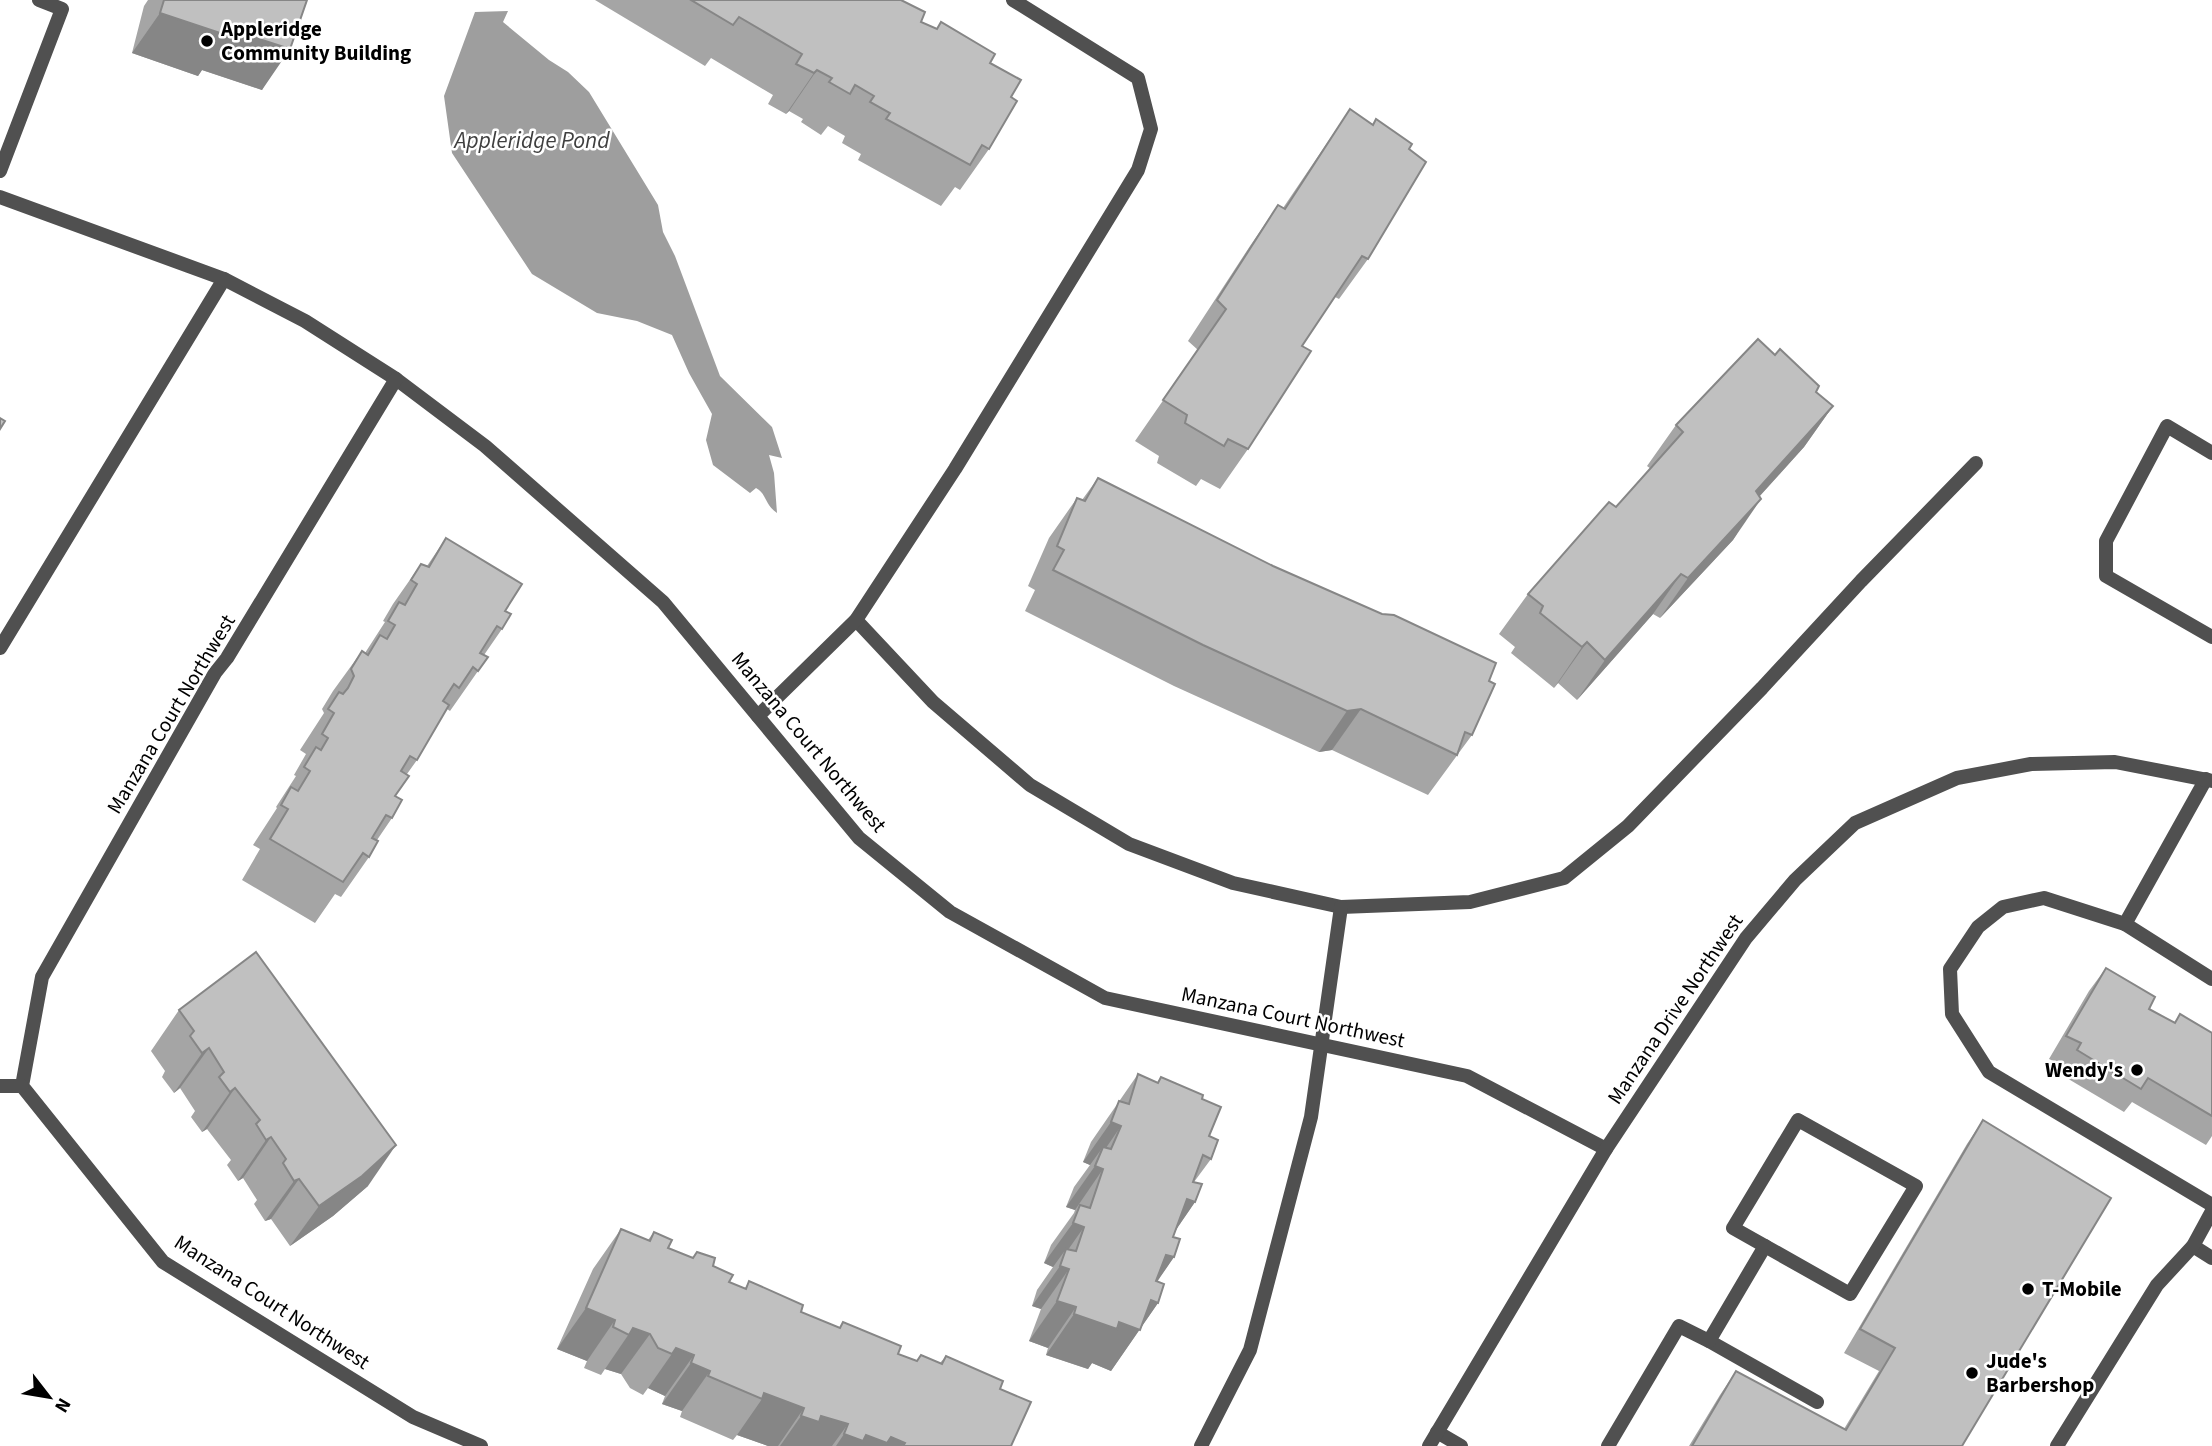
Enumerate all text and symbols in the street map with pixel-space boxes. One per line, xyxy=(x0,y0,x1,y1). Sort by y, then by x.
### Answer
place label: Appleridge Community Building xyxy=(220,14,411,68)
marker: Appleridge Community Building xyxy=(199,33,215,49)
water label: Appleridge Pond xyxy=(452,124,610,157)
street label: Manzana Court Northwest xyxy=(100,609,242,819)
street label: Manzana Court Northwest xyxy=(724,645,894,839)
street label: Manzana Drive Northwest xyxy=(1600,908,1750,1110)
street label: Manzana Court Northwest xyxy=(1179,979,1407,1055)
place label: Wendy's xyxy=(2045,1055,2123,1085)
marker: Wendy's xyxy=(2129,1062,2145,1078)
street label: Manzana Court Northwest xyxy=(168,1227,376,1377)
place label: T-Mobile xyxy=(2042,1274,2122,1304)
marker: T-Mobile xyxy=(2020,1281,2036,1297)
place label: Jude's Barbershop xyxy=(1986,1346,2094,1400)
north arrow xyxy=(14,1362,84,1432)
marker: Jude's Barbershop xyxy=(1964,1365,1980,1381)
text: N xyxy=(47,1393,77,1417)

